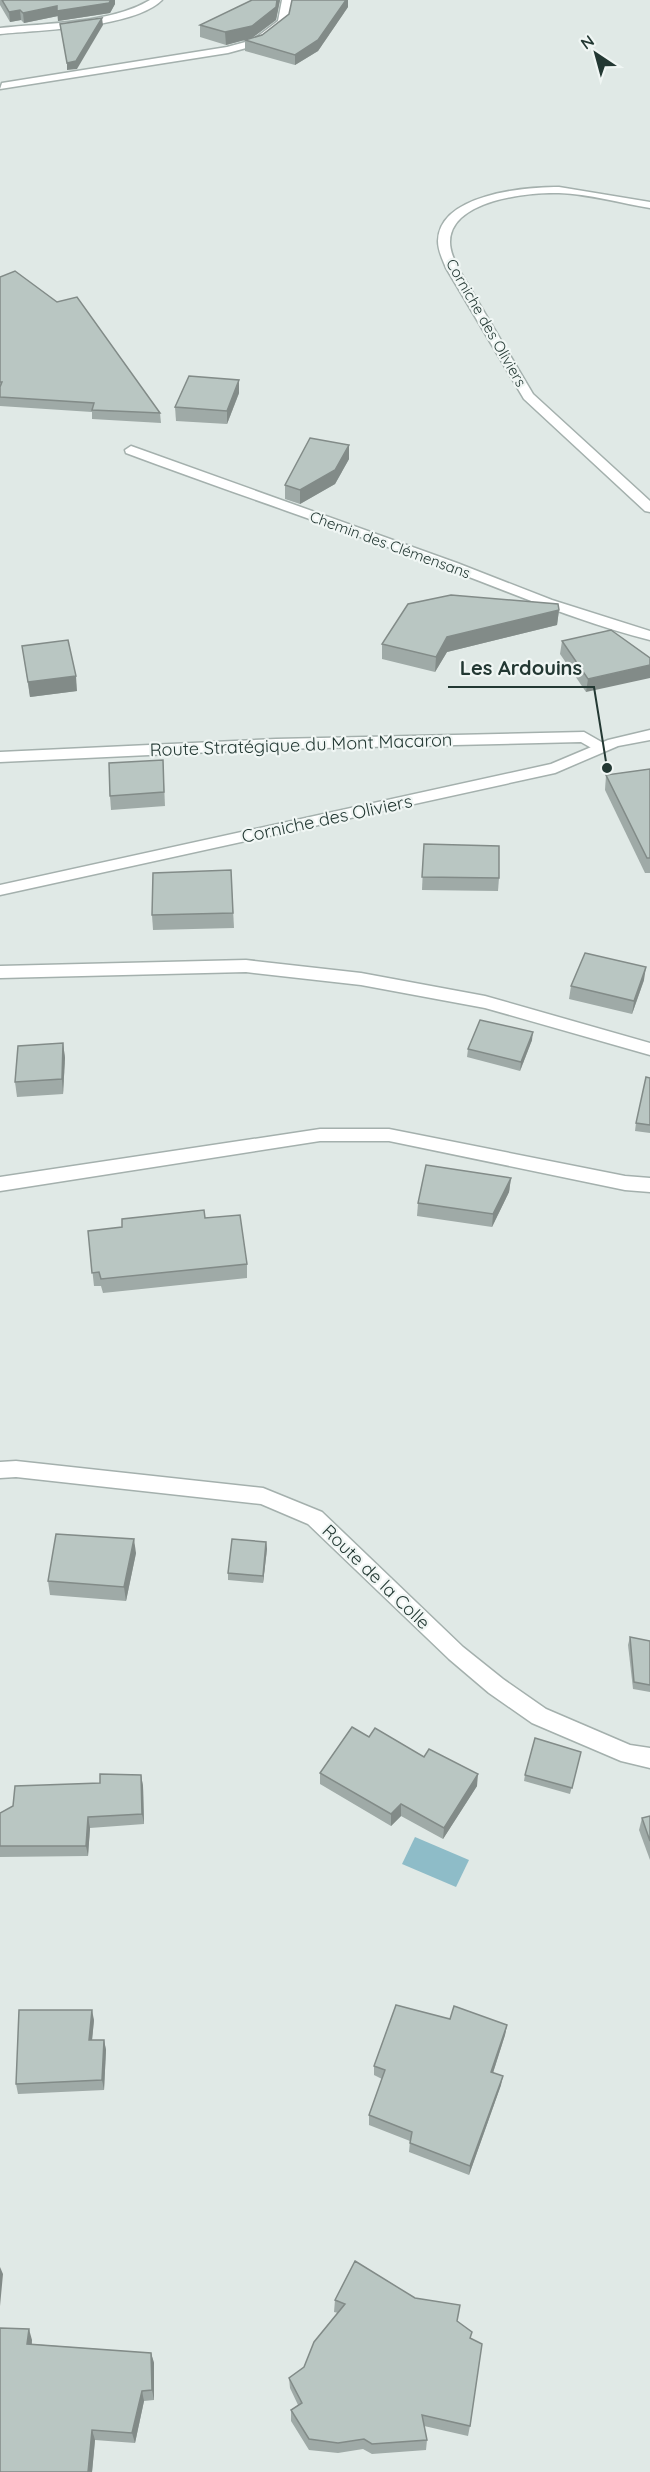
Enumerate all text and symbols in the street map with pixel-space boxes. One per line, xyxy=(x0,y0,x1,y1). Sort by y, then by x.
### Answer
north arrow xyxy=(566,24,626,84)
text: N xyxy=(577,30,598,53)
street label: Corniche des Oliviers xyxy=(442,255,531,390)
street label: Chemin des Clémensans xyxy=(307,507,473,582)
callout: Les Ardouins xyxy=(448,649,594,687)
text: Les Ardouins xyxy=(460,655,582,680)
street label: Route Stratégique du Mont Macaron xyxy=(149,728,453,761)
street label: Corniche des Oliviers xyxy=(240,789,414,848)
street label: Route de la Colle xyxy=(318,1519,435,1634)

